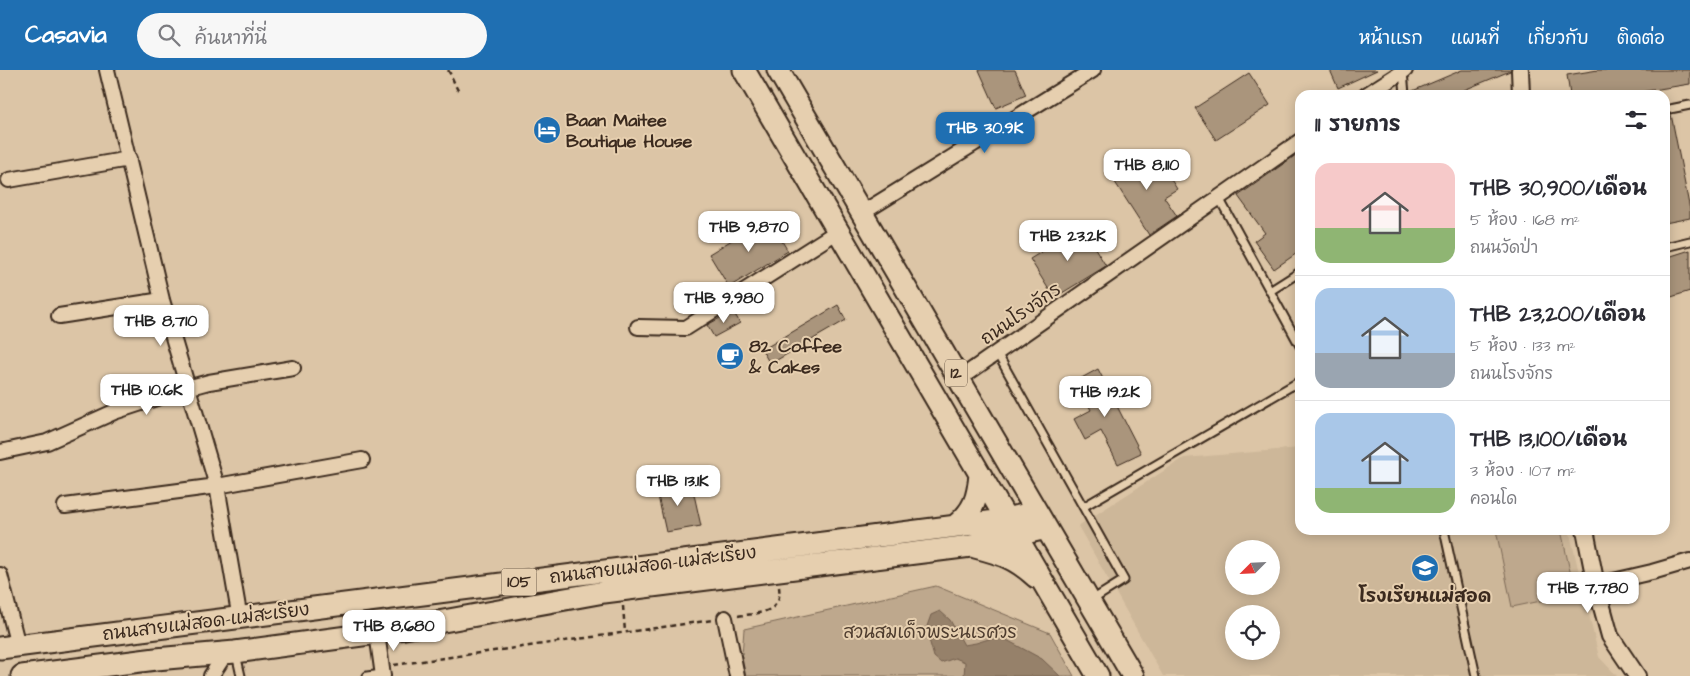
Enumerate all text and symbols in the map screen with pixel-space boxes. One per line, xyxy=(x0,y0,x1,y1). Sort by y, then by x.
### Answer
search box xyxy=(137,13,487,58)
text: Casavia xyxy=(25,18,107,52)
icon: search xyxy=(155,21,183,49)
text: ค้นหาที่นี่ xyxy=(195,25,267,52)
text: หน้าแรก xyxy=(1359,26,1423,51)
text: แผนที่ xyxy=(1451,26,1499,51)
text: เกี่ยวกับ xyxy=(1527,26,1589,51)
text: ติดต่อ xyxy=(1617,26,1665,51)
icon: filters xyxy=(1622,106,1650,134)
place label: Baan Maitee Boutique House xyxy=(566,108,693,154)
text: 11 รายการ xyxy=(1315,110,1401,139)
pin: THB 30.9K xyxy=(928,112,1042,154)
hotel icon: Baan Maitee Boutique House xyxy=(532,115,562,145)
text: THB 30.9K xyxy=(947,117,1023,139)
pin: THB 8,110 xyxy=(1090,148,1204,191)
text: THB 8,110 xyxy=(1115,154,1179,176)
text: THB 30,900/เดือน xyxy=(1470,174,1647,203)
icon: home xyxy=(1355,183,1415,243)
text: 5 ห้อง · 168 m² xyxy=(1470,209,1580,231)
pin: THB 9,870 xyxy=(692,210,806,253)
text: THB 9,870 xyxy=(709,216,789,238)
pin: THB 23.2K xyxy=(1011,220,1125,262)
text: THB 23.2K xyxy=(1030,225,1106,247)
text: ถนนวัดป่า xyxy=(1470,237,1538,259)
street label: ถนนโรงจักร xyxy=(975,276,1066,351)
pin: THB 9,980 xyxy=(667,282,781,324)
text: THB 9,980 xyxy=(685,287,763,309)
text: THB 23,200/เดือน xyxy=(1470,300,1646,329)
pin: THB 8,710 xyxy=(104,304,218,347)
icon: home xyxy=(1355,308,1415,368)
text: THB 8,710 xyxy=(125,310,197,332)
place label: 82 Coffee & Cakes xyxy=(748,334,842,380)
text: 5 ห้อง · 133 m² xyxy=(1470,335,1576,357)
cafe icon: 82 Coffee & Cakes xyxy=(715,341,745,371)
road number: 12 xyxy=(945,360,967,386)
text: ถนนโรงจักร xyxy=(1470,363,1553,385)
pin: THB 10.6K xyxy=(90,374,204,416)
pin: THB 19.2K xyxy=(1048,376,1162,418)
text: THB 10.6K xyxy=(111,379,183,401)
text: THB 19.2K xyxy=(1070,381,1140,403)
text: THB 13,100/เดือน xyxy=(1470,425,1627,454)
icon: home xyxy=(1355,433,1415,493)
text: 3 ห้อง · 107 m² xyxy=(1470,460,1576,482)
pin: THB 13.1K xyxy=(621,464,735,507)
text: THB 13.1K xyxy=(647,470,709,492)
text: คอนโด xyxy=(1470,488,1517,510)
street label: ถนนสายแม่สอด–แม่สะเรียง xyxy=(548,540,758,590)
north arrow xyxy=(1225,540,1280,595)
map controls xyxy=(1225,540,1280,660)
school or university icon: โรงเรียนแม่สอด xyxy=(1410,553,1440,583)
road number: 105 xyxy=(502,568,536,596)
pin: THB 7,780 xyxy=(1531,572,1645,614)
text: THB 7,780 xyxy=(1548,577,1628,599)
place label: โรงเรียนแม่สอด xyxy=(1358,584,1491,609)
street label: ถนนสายแม่สอด–แม่สะเรียง xyxy=(101,597,311,647)
button: locate xyxy=(1225,605,1280,660)
pin: THB 8,680 xyxy=(337,610,451,652)
text: THB 8,680 xyxy=(353,615,435,637)
park label: สวนสมเด็จพระนเรศวร xyxy=(843,619,1017,645)

